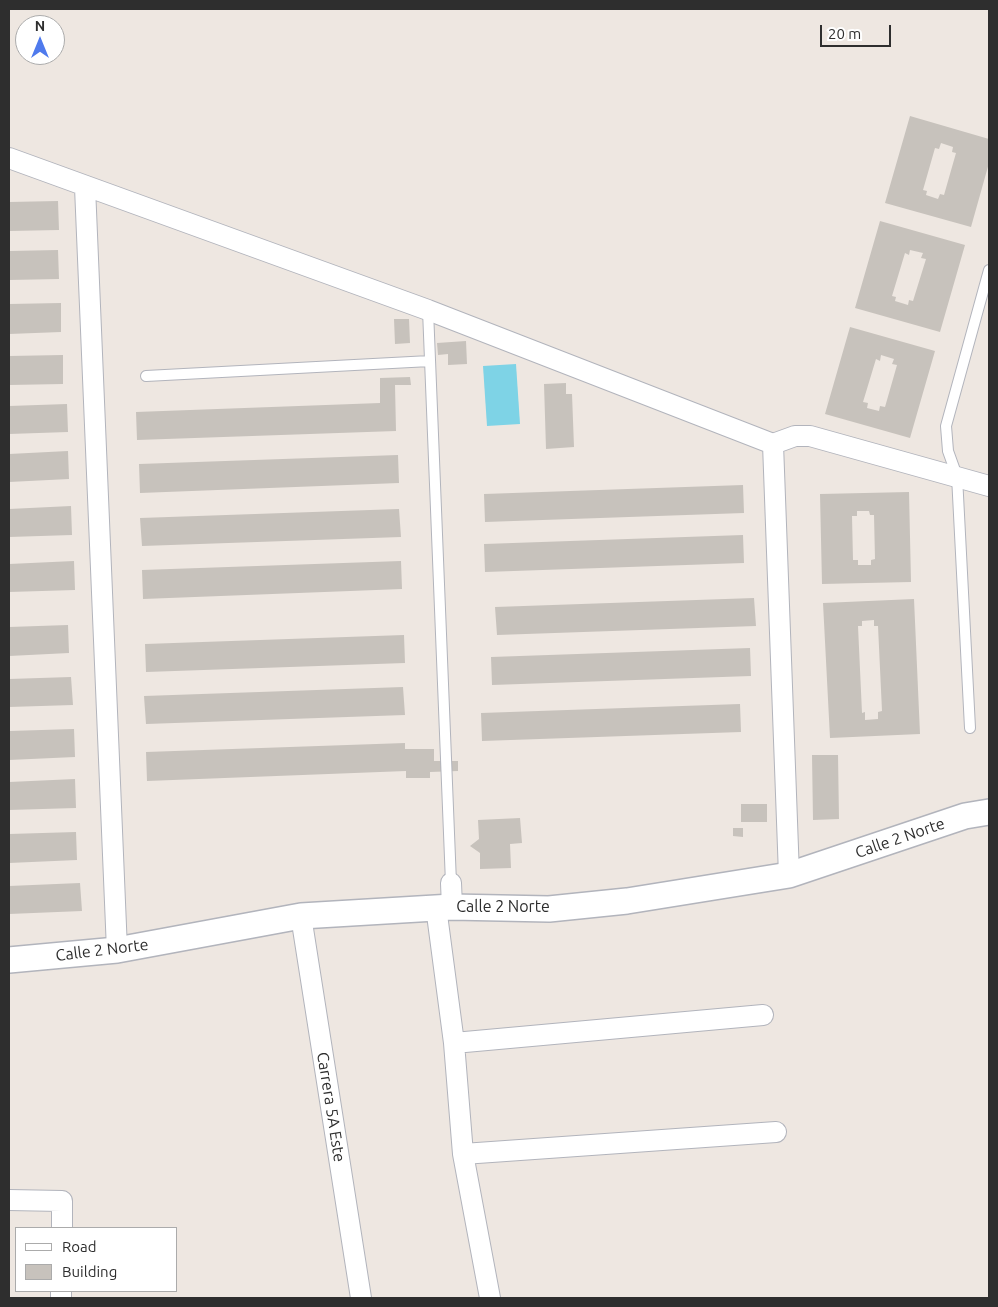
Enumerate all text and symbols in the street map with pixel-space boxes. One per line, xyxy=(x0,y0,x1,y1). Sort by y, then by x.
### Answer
north arrow xyxy=(15,15,65,65)
scale bar xyxy=(823,15,894,47)
text: N xyxy=(35,18,45,34)
text: 20 m xyxy=(828,25,861,42)
street label: Calle 2 Norte xyxy=(853,814,947,862)
street label: Calle 2 Norte xyxy=(456,897,550,917)
street label: Calle 2 Norte xyxy=(54,935,150,965)
street label: Carrera 5A Este xyxy=(313,1051,349,1163)
legend xyxy=(15,1227,178,1292)
text: Road xyxy=(62,1238,97,1255)
text: Building xyxy=(62,1263,117,1280)

